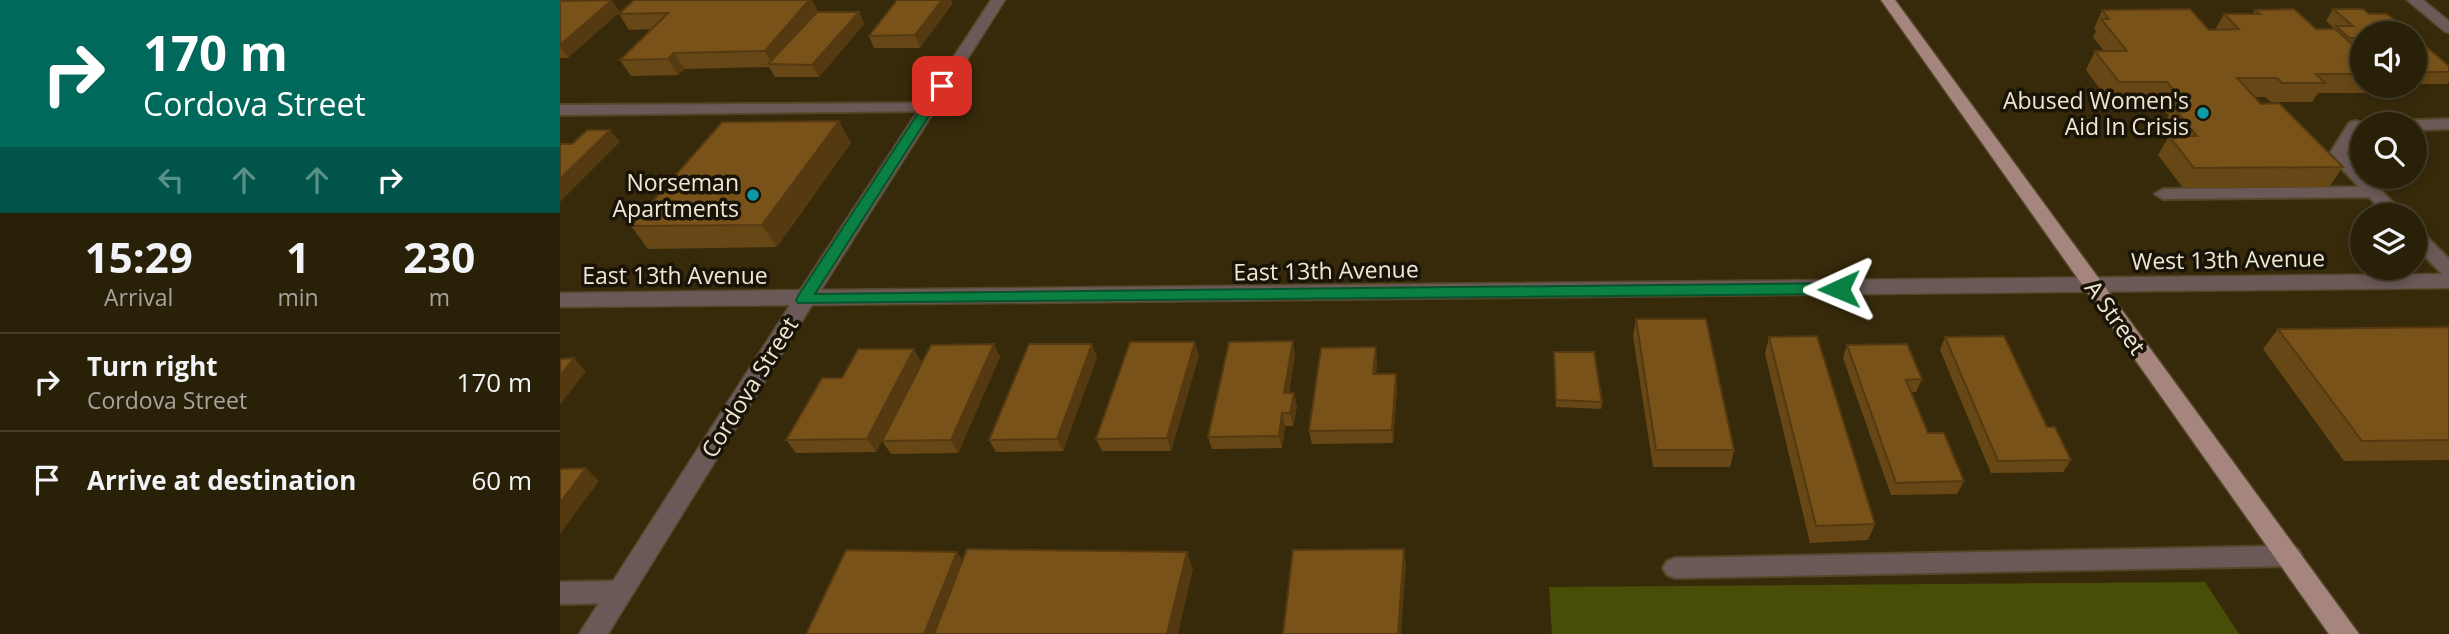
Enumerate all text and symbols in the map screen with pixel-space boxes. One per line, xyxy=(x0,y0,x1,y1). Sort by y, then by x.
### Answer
text: 170 m xyxy=(143,19,288,85)
map controls xyxy=(2350,21,2427,280)
button: sound xyxy=(2350,21,2427,98)
icon: right xyxy=(28,28,119,119)
pin xyxy=(912,56,972,116)
icon: arrive xyxy=(923,67,961,105)
text: Cordova Street xyxy=(143,82,366,125)
place label: Abused Women's Aid In Crisis xyxy=(2003,84,2189,142)
marker: Abused Women's Aid In Crisis xyxy=(2195,105,2211,121)
button: search xyxy=(2350,112,2427,189)
icon: left xyxy=(152,161,190,199)
icon: ahead xyxy=(225,161,263,199)
icon: ahead xyxy=(298,161,336,199)
icon: right xyxy=(371,161,409,199)
place label: Norseman Apartments xyxy=(613,166,739,224)
marker: Norseman Apartments xyxy=(745,187,761,203)
button: layers xyxy=(2350,203,2427,280)
text: 15:29 xyxy=(85,228,193,285)
text: 1 xyxy=(286,228,310,285)
text: 230 xyxy=(403,228,475,285)
street label: West 13th Avenue xyxy=(2131,241,2325,277)
street label: East 13th Avenue xyxy=(1233,252,1419,288)
position arrow xyxy=(1802,252,1876,326)
street label: East 13th Avenue xyxy=(582,259,768,291)
street label: A Street xyxy=(2078,273,2154,361)
text: Arrival xyxy=(104,281,173,313)
text: min xyxy=(277,281,319,313)
text: m xyxy=(429,281,450,313)
street label: Cordova Street xyxy=(693,311,805,463)
text: Turn right xyxy=(87,348,218,384)
icon: right xyxy=(28,363,66,401)
text: 170 m xyxy=(457,364,532,400)
text: Cordova Street xyxy=(87,384,247,416)
icon: arrive xyxy=(28,461,66,499)
text: Arrive at destination xyxy=(87,462,356,498)
text: 60 m xyxy=(471,462,532,498)

